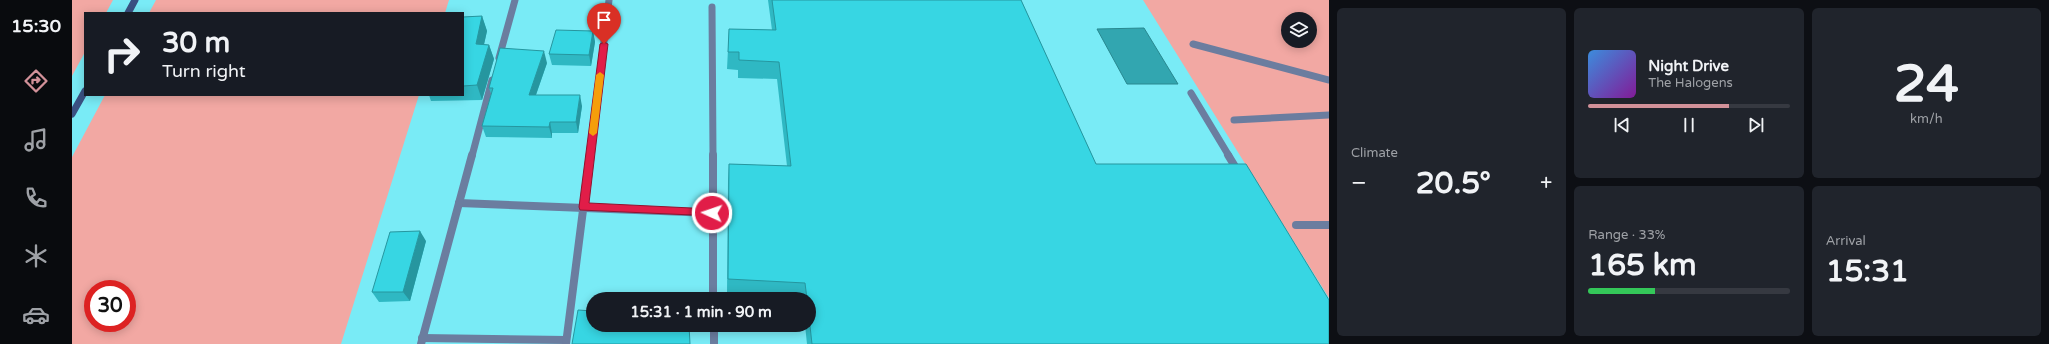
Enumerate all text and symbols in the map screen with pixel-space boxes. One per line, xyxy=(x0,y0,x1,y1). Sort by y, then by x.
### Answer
pin xyxy=(587,3,621,44)
icon: arrive xyxy=(593,9,615,31)
map controls xyxy=(1281,12,1317,48)
button: layers xyxy=(1281,12,1317,48)
text: 15:30 xyxy=(11,15,61,37)
text: 30 m xyxy=(162,26,230,60)
icon: right xyxy=(96,28,148,80)
text: 24 xyxy=(1894,53,1959,116)
text: Night Drive xyxy=(1648,57,1729,75)
text: Turn right xyxy=(162,60,246,82)
icon: directions xyxy=(22,67,50,95)
text: The Halogens xyxy=(1648,75,1733,91)
text: km/h xyxy=(1910,111,1943,127)
icon: previous xyxy=(1611,114,1633,136)
icon: pause xyxy=(1678,114,1700,136)
icon: next xyxy=(1745,114,1767,136)
icon: music xyxy=(22,126,50,154)
text: Climate xyxy=(1351,145,1398,161)
text: 20.5° xyxy=(1416,165,1491,202)
text: − xyxy=(1351,170,1367,196)
text: + xyxy=(1540,170,1552,196)
icon: phone xyxy=(22,184,50,212)
position arrow xyxy=(691,192,733,234)
text: Range · 33% xyxy=(1588,227,1665,243)
text: Arrival xyxy=(1826,233,1866,249)
icon: climate xyxy=(22,242,50,270)
text: 165 km xyxy=(1588,247,1697,284)
text: 15:31 xyxy=(1826,253,1909,290)
speed limit sign: 30 xyxy=(84,280,136,332)
icon: car xyxy=(22,301,50,329)
text: 15:31 · 1 min · 90 m xyxy=(630,303,772,321)

